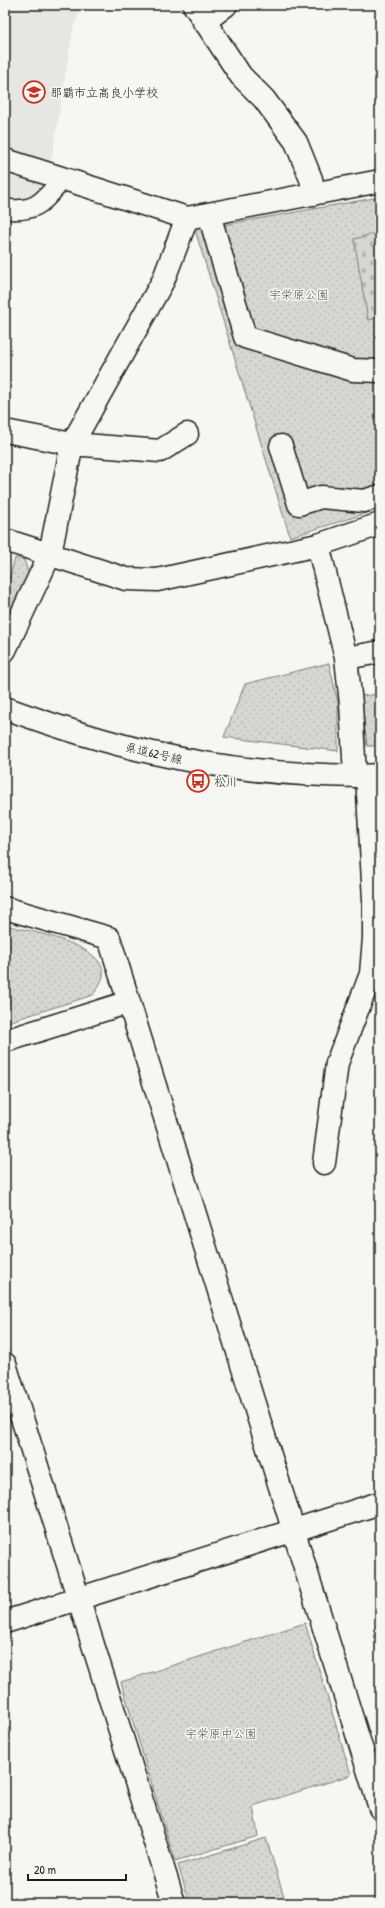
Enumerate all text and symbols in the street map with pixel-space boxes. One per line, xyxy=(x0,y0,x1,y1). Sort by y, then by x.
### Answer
school or university icon: 那覇市立高良小学校 xyxy=(21,79,47,105)
place label: 那覇市立高良小学校 xyxy=(50,84,158,101)
park label: 宇栄原公園 xyxy=(269,286,329,303)
street label: 県道62号線 xyxy=(124,738,184,768)
bus stop icon: 松川 xyxy=(185,768,211,794)
place label: 松川 xyxy=(214,773,238,790)
park label: 宇栄原中公園 xyxy=(185,1725,257,1742)
scale bar xyxy=(28,1856,126,1882)
text: 20 m xyxy=(34,1861,56,1878)

